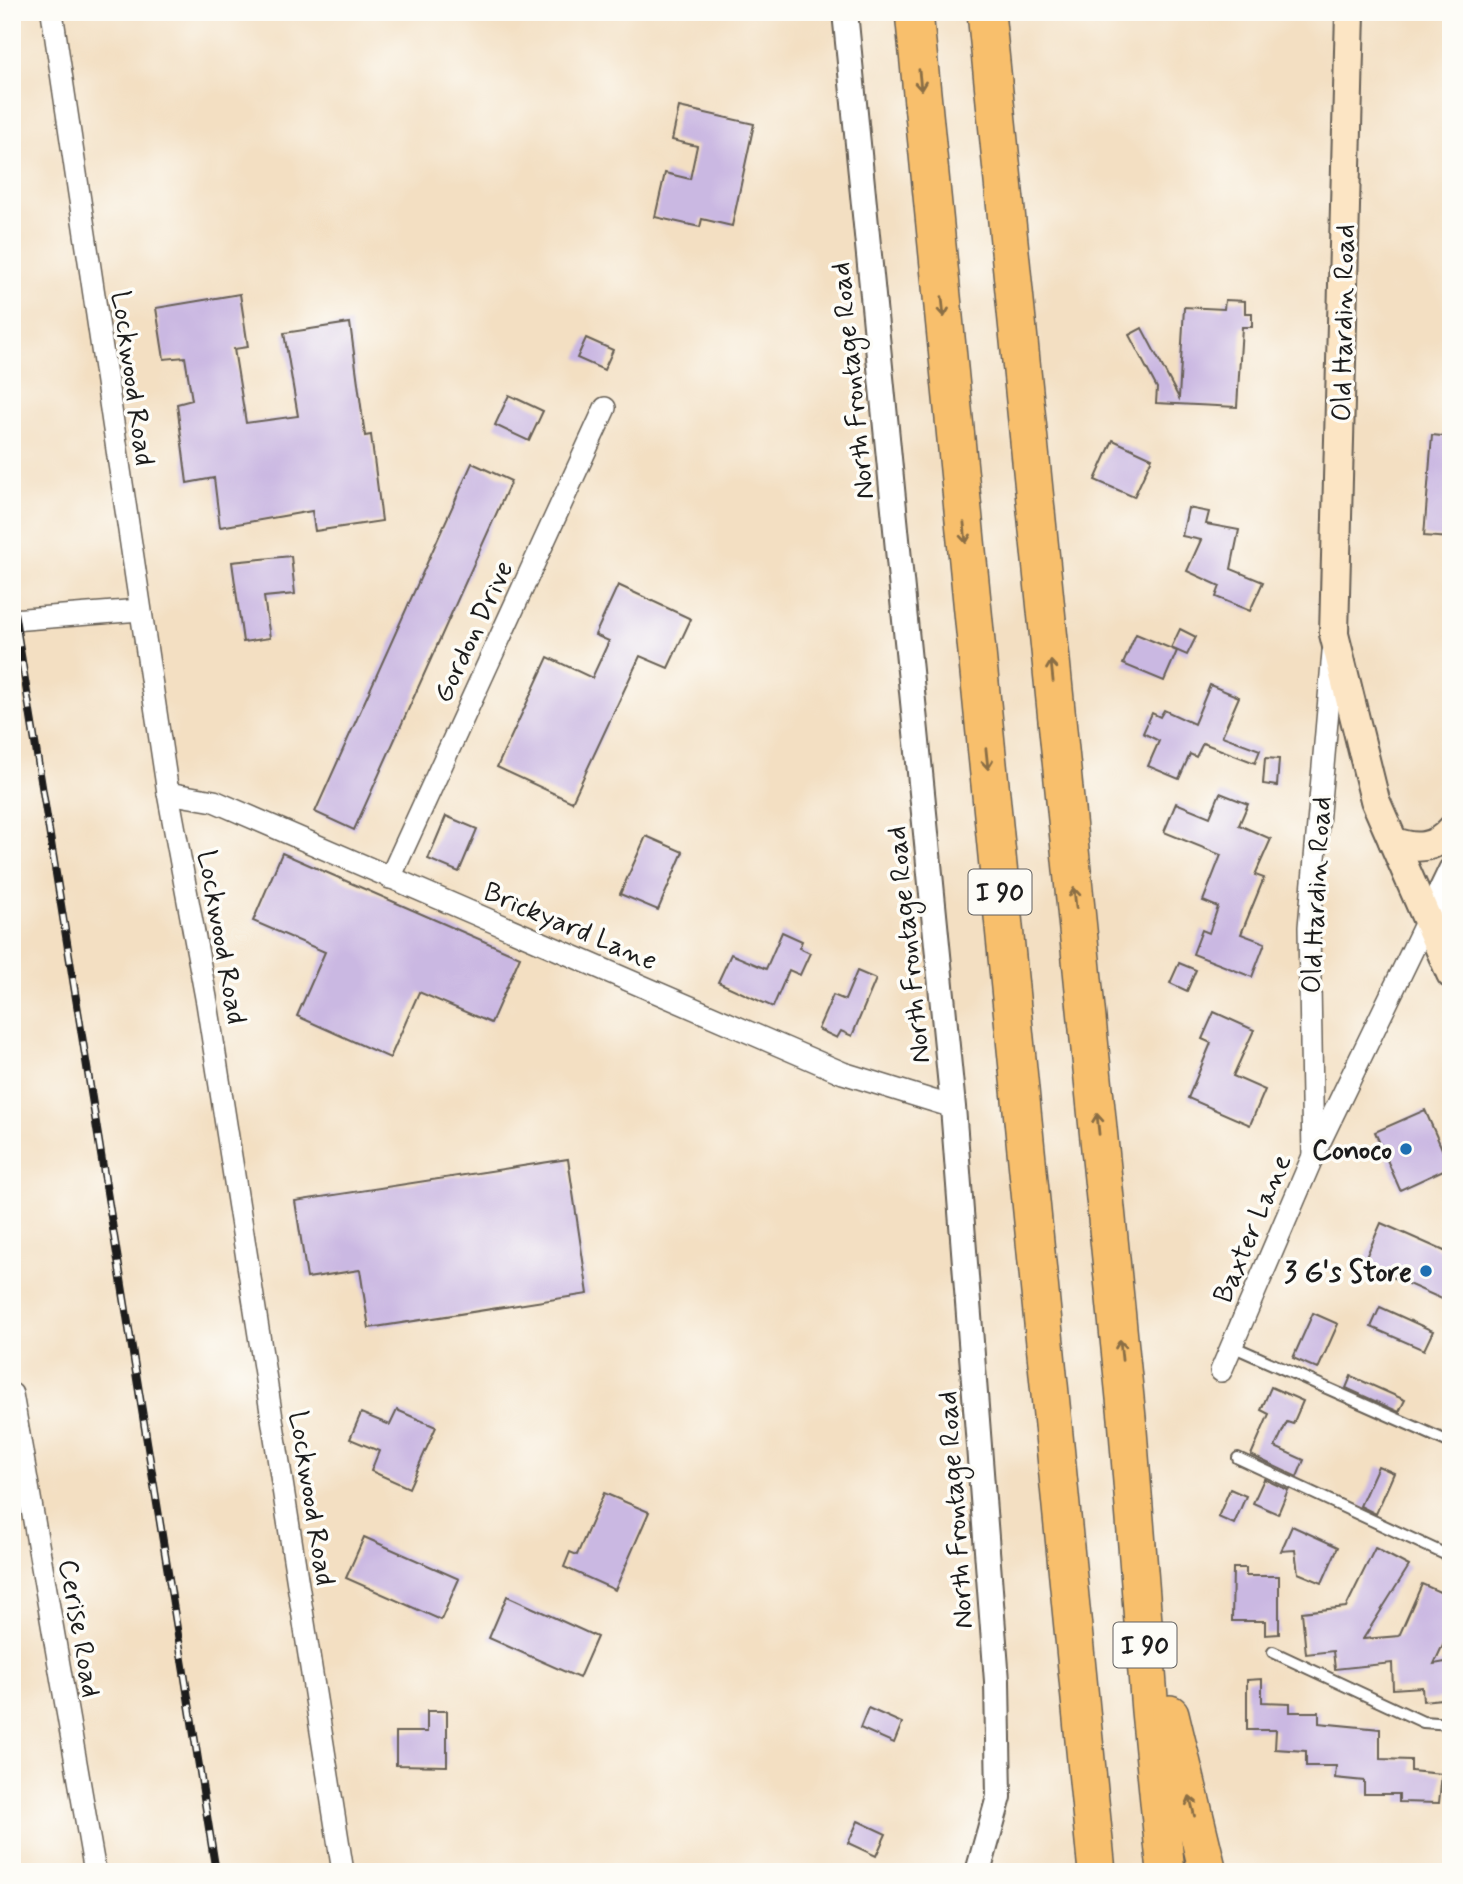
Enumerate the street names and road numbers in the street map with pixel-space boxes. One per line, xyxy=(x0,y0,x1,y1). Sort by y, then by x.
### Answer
street label: Old Hardin Road xyxy=(1324,224,1365,422)
street label: North Frontage Road xyxy=(823,260,886,501)
street label: Lockwood Road xyxy=(101,289,162,468)
street label: Gordon Drive xyxy=(425,555,523,709)
street label: Old Hardin Road xyxy=(1294,796,1341,995)
street label: North Frontage Road xyxy=(879,824,942,1065)
street label: Lockwood Road xyxy=(187,847,254,1027)
road number: I 90 xyxy=(968,870,1032,914)
street label: Brickyard Lane xyxy=(478,874,663,981)
street label: Baxter Lane xyxy=(1205,1149,1301,1309)
street label: North Frontage Road xyxy=(930,1389,985,1630)
street label: Lockwood Road xyxy=(278,1408,343,1588)
street label: Cerise Road xyxy=(48,1556,109,1700)
road number: I 90 xyxy=(1114,1622,1176,1668)

